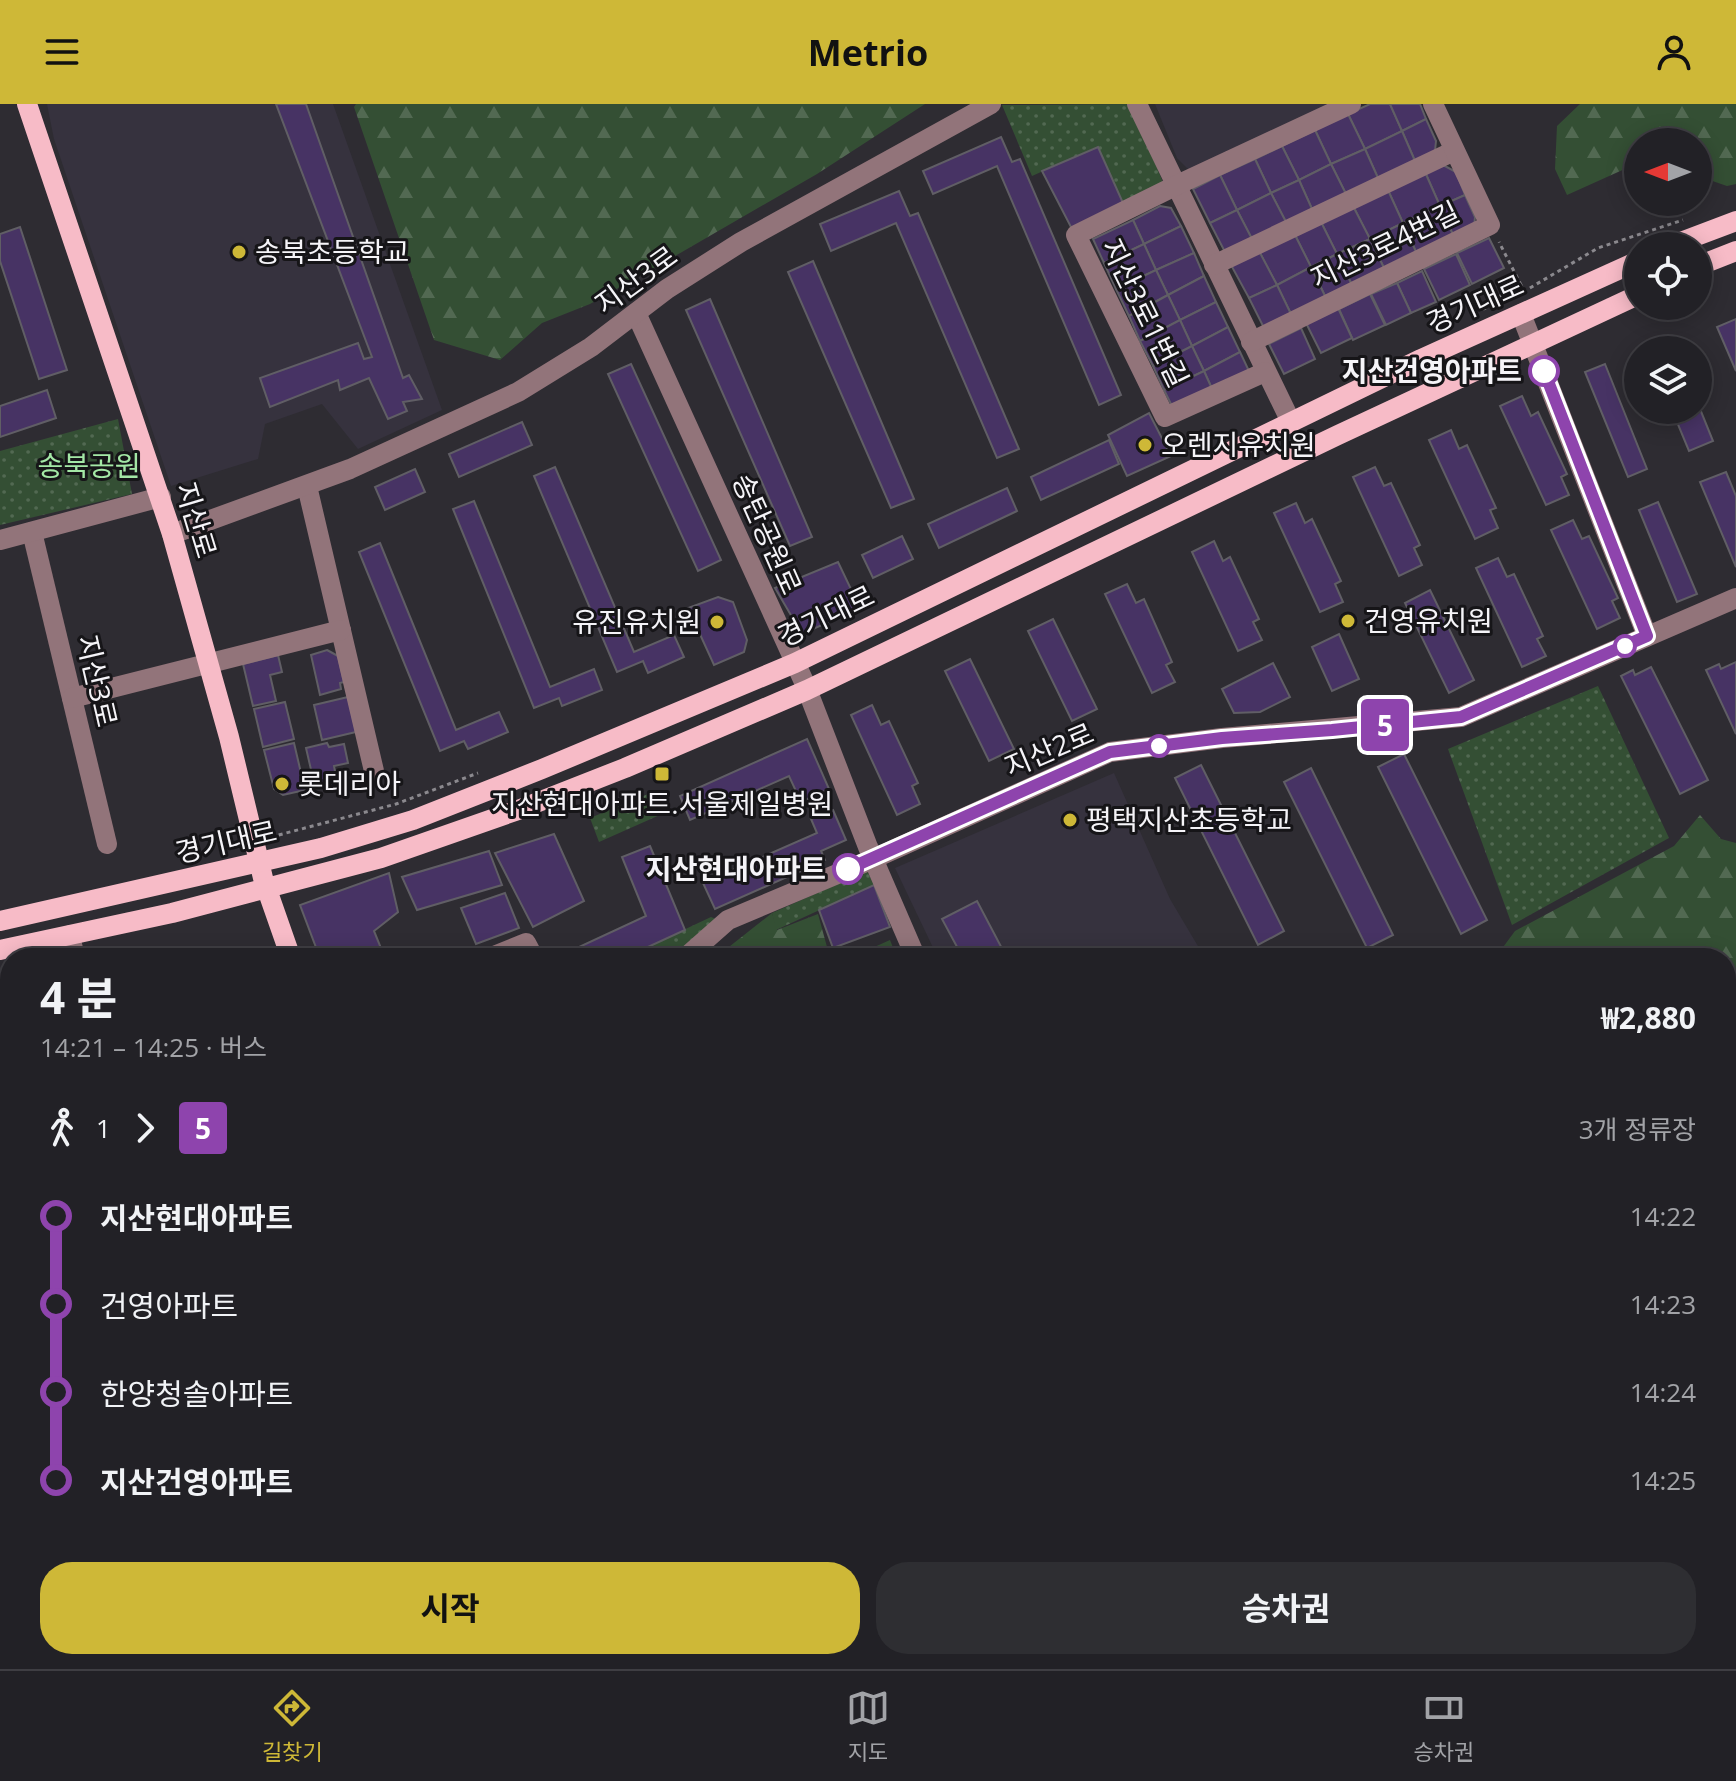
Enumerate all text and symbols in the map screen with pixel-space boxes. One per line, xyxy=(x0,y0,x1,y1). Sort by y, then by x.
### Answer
text: Metrio xyxy=(808,28,928,77)
icon: menu xyxy=(40,30,84,74)
icon: person xyxy=(1652,30,1696,74)
north arrow xyxy=(1624,128,1712,216)
map controls xyxy=(1624,128,1712,424)
street label: 지산3로4번길 xyxy=(1304,192,1465,296)
place label: 송북초등학교 xyxy=(255,232,410,270)
street label: 지산3로1번길 xyxy=(1094,232,1198,393)
button: locate xyxy=(1624,232,1712,320)
street label: 지산3로 xyxy=(587,236,684,322)
marker: 송북초등학교 xyxy=(230,243,248,261)
street label: 경기대로 xyxy=(1420,265,1529,341)
button: layers xyxy=(1624,336,1712,424)
place label: 지산건영아파트 xyxy=(1342,351,1522,389)
marker: 지산건영아파트 xyxy=(1529,356,1559,386)
place label: 오렌지유치원 xyxy=(1161,425,1316,463)
marker: 오렌지유치원 xyxy=(1136,436,1154,454)
park label: 송북공원 xyxy=(37,446,141,484)
street label: 송탄공원로 xyxy=(724,467,811,600)
street label: 지산로 xyxy=(167,477,226,562)
street label: 경기대로 xyxy=(771,575,880,655)
place label: 건영유치원 xyxy=(1364,601,1493,639)
place label: 유진유치원 xyxy=(572,602,701,640)
marker: 건영유치원 xyxy=(1339,612,1357,630)
marker: 유진유치원 xyxy=(708,613,726,631)
street label: 지산3로 xyxy=(69,631,127,731)
unlabelled marker xyxy=(1614,635,1636,657)
line badge: 5 xyxy=(1359,699,1411,751)
text: 5 xyxy=(1377,706,1393,744)
street label: 지산2로 xyxy=(998,713,1099,785)
unlabelled marker xyxy=(1148,735,1170,757)
place label: 롯데리아 xyxy=(298,764,401,802)
marker: 지산현대아파트.서울제일병원 xyxy=(653,765,671,783)
marker: 롯데리아 xyxy=(273,775,291,793)
place label: 지산현대아파트.서울제일병원 xyxy=(491,784,833,822)
place label: 평택지산초등학교 xyxy=(1086,800,1292,838)
street label: 경기대로 xyxy=(171,811,280,871)
marker: 평택지산초등학교 xyxy=(1061,811,1079,829)
place label: 지산현대아파트 xyxy=(646,849,826,887)
marker: 지산현대아파트 xyxy=(833,854,863,884)
text: 4 분 xyxy=(40,967,117,1027)
text: ₩2,880 xyxy=(1601,997,1696,1038)
text: 14:21 – 14:25 · 버스 xyxy=(40,1029,267,1065)
icon: walk xyxy=(40,1106,84,1150)
icon: forward xyxy=(123,1106,167,1150)
text: 5 xyxy=(195,1109,211,1147)
text: 1 xyxy=(96,1110,111,1146)
text: 3개 정류장 xyxy=(1579,1111,1696,1147)
text: 지산현대아파트 xyxy=(100,1197,293,1238)
text: 14:22 xyxy=(1630,1198,1696,1234)
text: 건영아파트 xyxy=(100,1285,238,1326)
text: 14:23 xyxy=(1630,1286,1696,1322)
text: 한양청솔아파트 xyxy=(100,1373,293,1414)
text: 14:24 xyxy=(1630,1374,1696,1410)
text: 지산건영아파트 xyxy=(100,1461,293,1502)
text: 14:25 xyxy=(1630,1462,1696,1498)
button: 시작 xyxy=(40,1562,860,1654)
button: 승차권 xyxy=(876,1562,1696,1654)
tab: 길찾기 xyxy=(262,1686,322,1766)
tab: 지도 xyxy=(846,1686,890,1766)
tab: 승차권 xyxy=(1413,1686,1474,1766)

